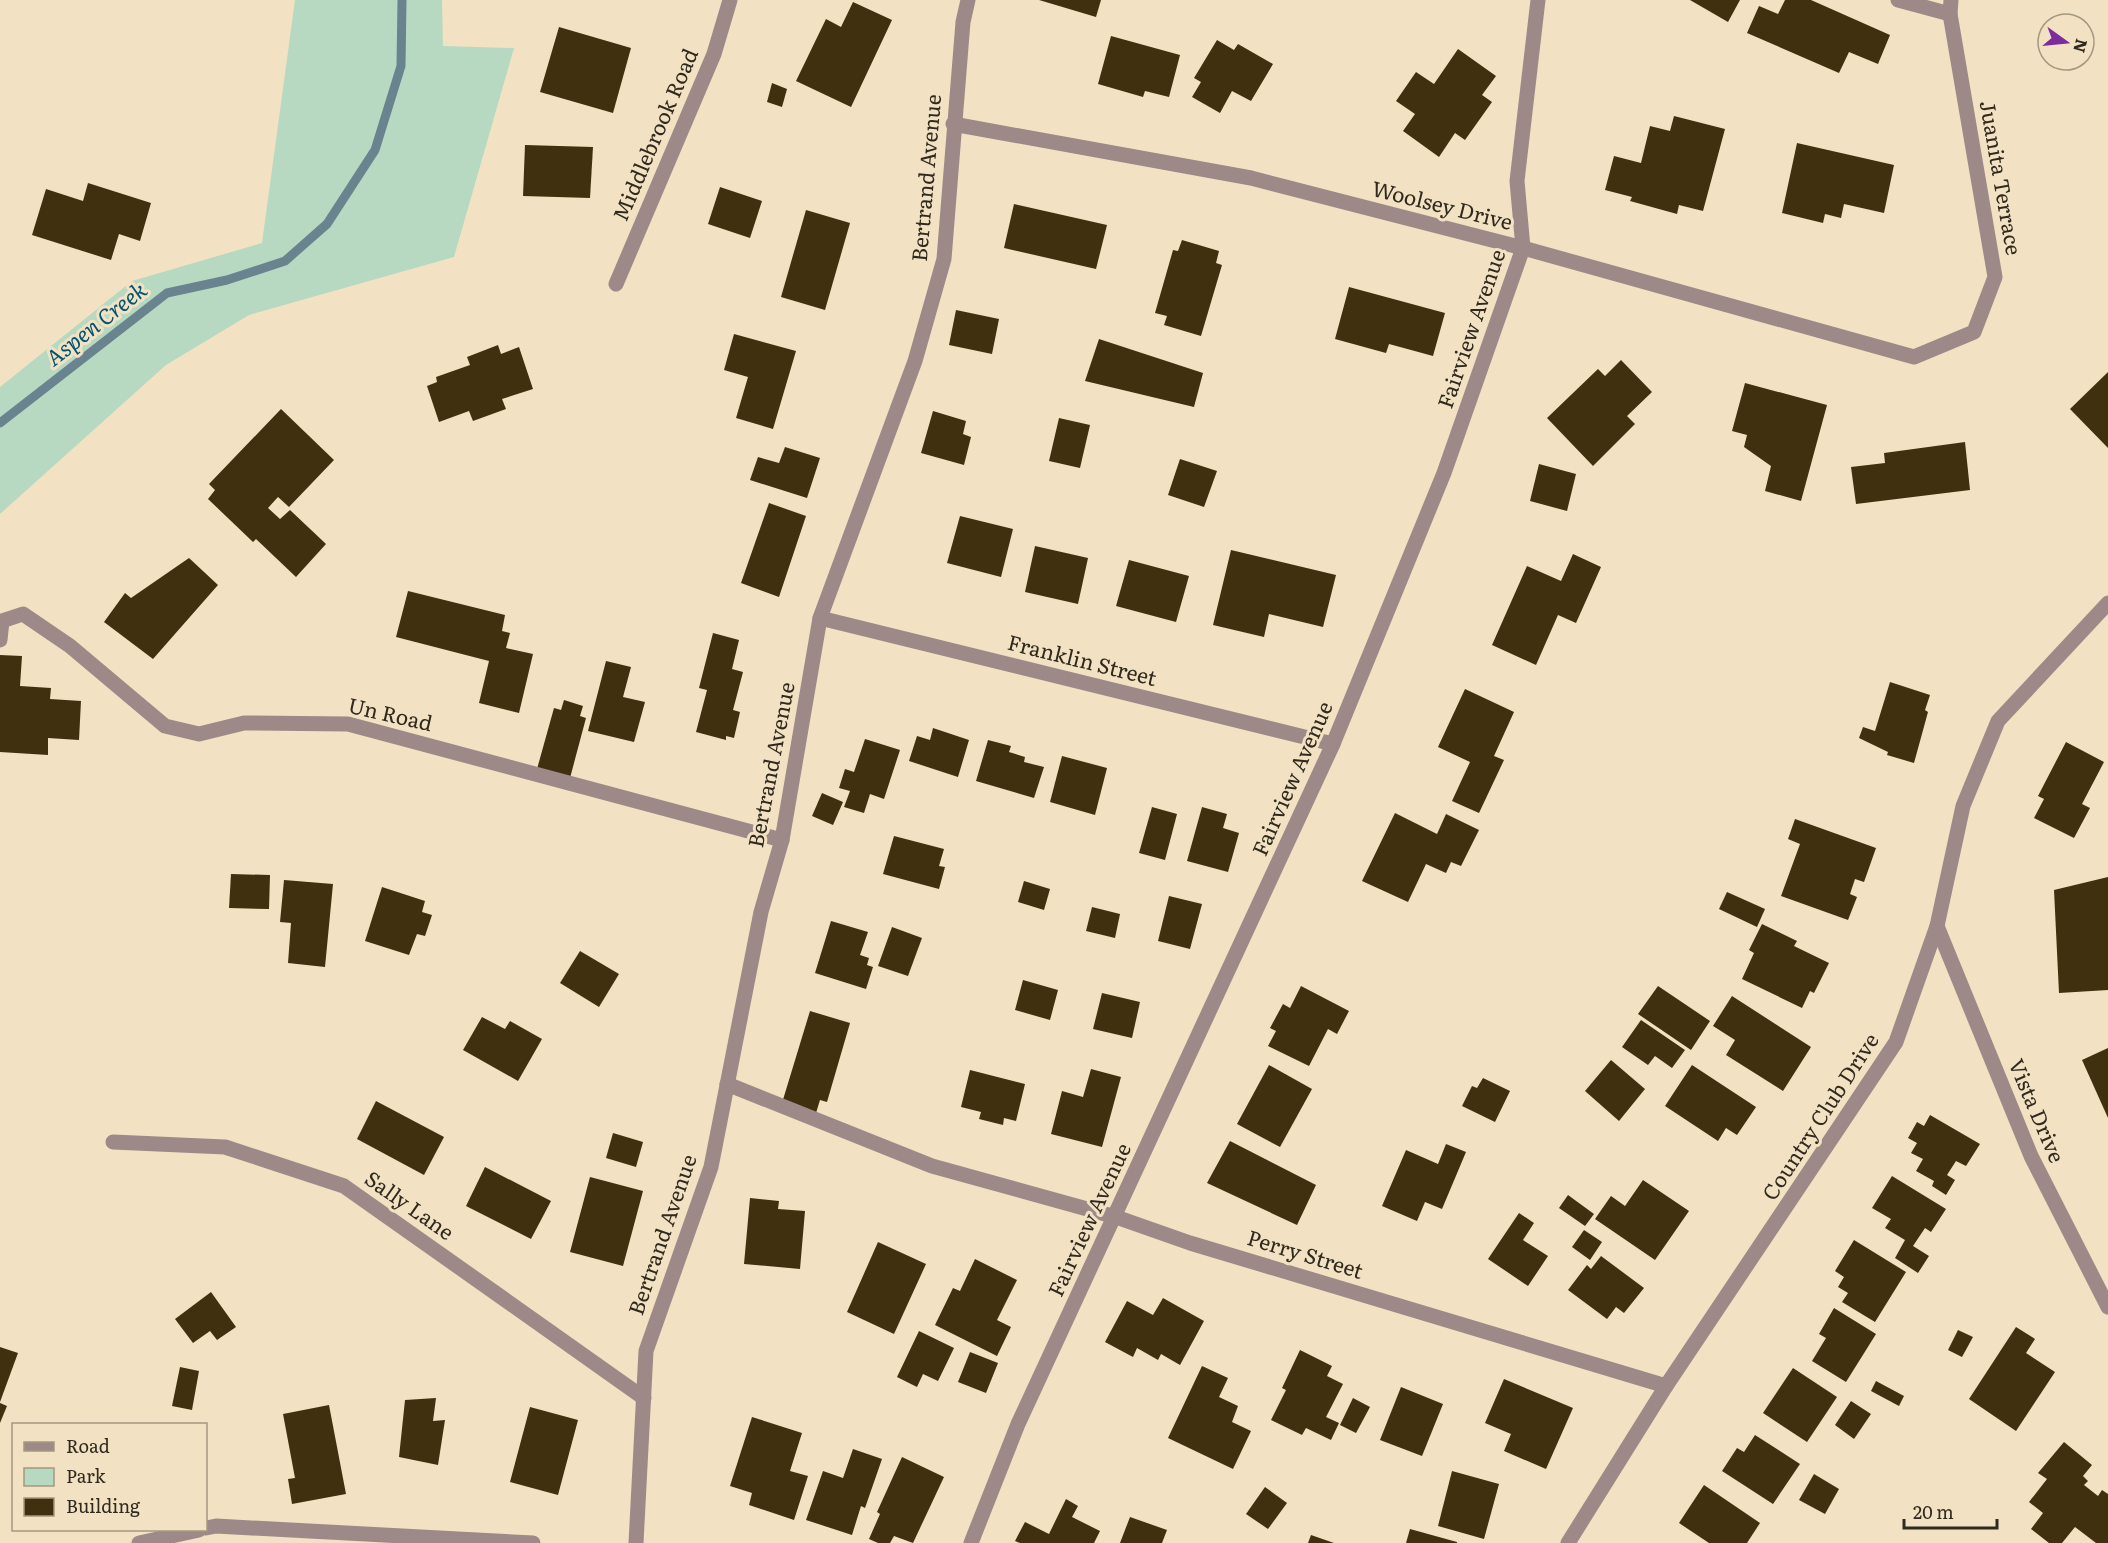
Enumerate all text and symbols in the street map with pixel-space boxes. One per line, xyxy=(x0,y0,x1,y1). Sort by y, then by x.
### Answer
north arrow xyxy=(2036,12,2096,72)
text: N xyxy=(2068,37,2095,56)
street label: Middlebrook Road xyxy=(603,43,704,225)
street label: Bertrand Avenue xyxy=(902,93,947,263)
street label: Juanita Terrace xyxy=(1974,98,2031,257)
street label: Woolsey Drive xyxy=(1369,171,1516,236)
street label: Fairview Avenue xyxy=(1428,244,1511,412)
water label: Aspen Creek xyxy=(37,273,153,373)
street label: Franklin Street xyxy=(1005,625,1161,692)
street label: Bertrand Avenue xyxy=(738,679,801,850)
street label: Un Road xyxy=(345,688,436,737)
street label: Fairview Avenue xyxy=(1243,696,1339,860)
street label: Country Club Drive xyxy=(1753,1026,1885,1205)
street label: Vista Drive xyxy=(2002,1053,2074,1167)
street label: Fairview Avenue xyxy=(1039,1137,1137,1301)
street label: Bertrand Avenue xyxy=(619,1150,703,1319)
street label: Sally Lane xyxy=(360,1162,461,1246)
street label: Perry Street xyxy=(1244,1220,1368,1285)
legend xyxy=(12,1423,207,1531)
text: Road xyxy=(66,1432,110,1459)
text: Park xyxy=(66,1462,107,1489)
text: Building xyxy=(66,1492,141,1519)
scale bar xyxy=(1904,1492,1997,1530)
text: 20 m xyxy=(1913,1498,1954,1525)

